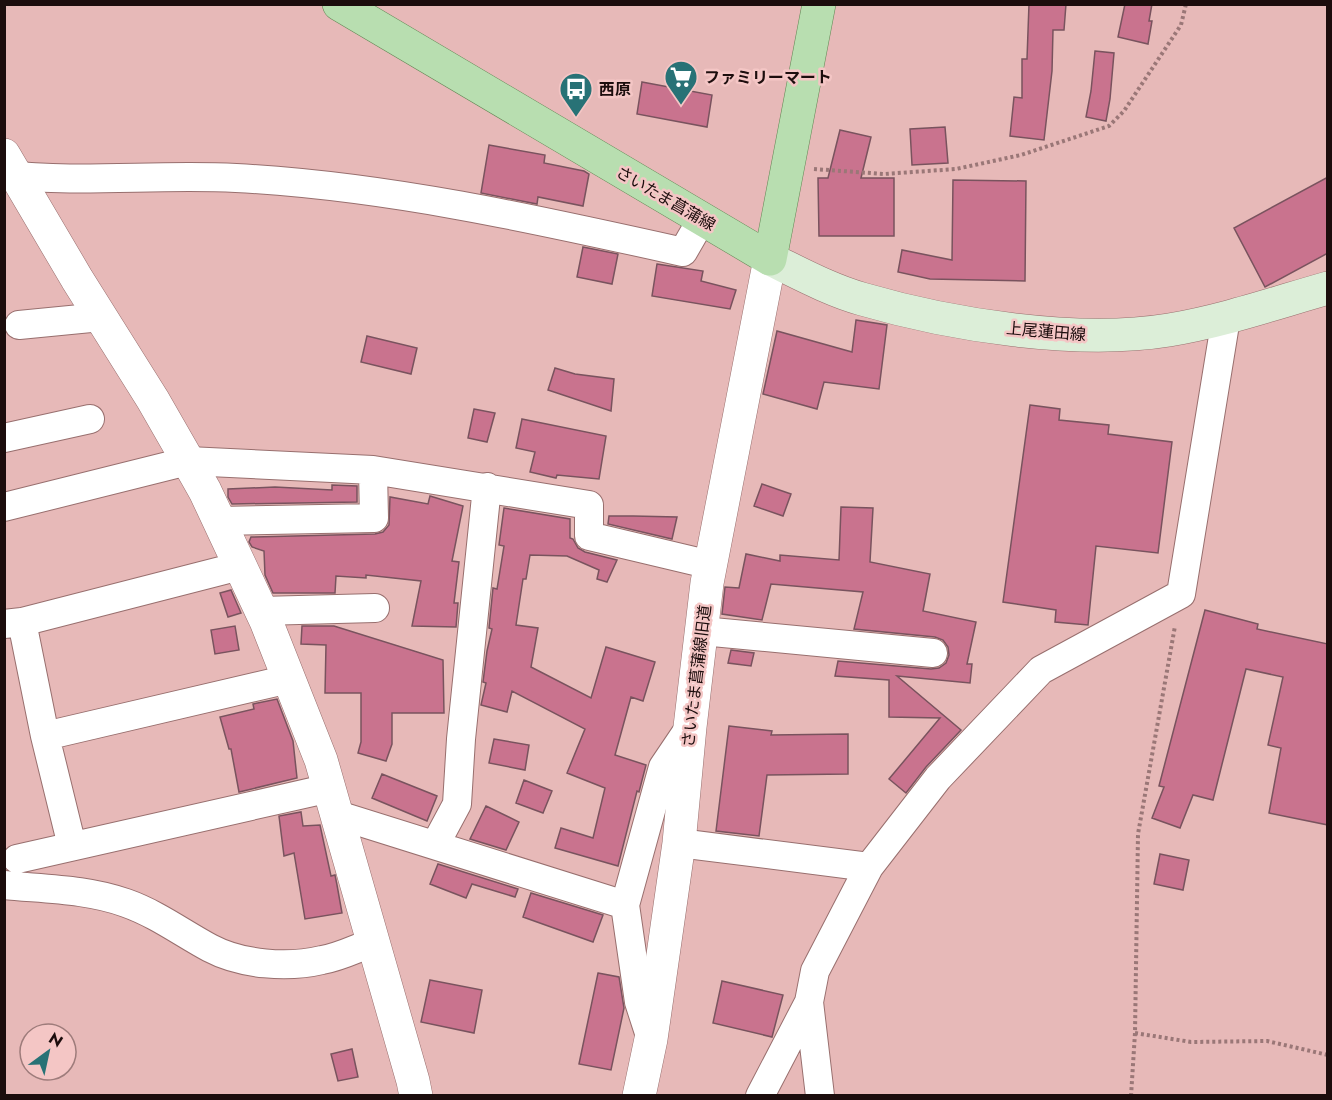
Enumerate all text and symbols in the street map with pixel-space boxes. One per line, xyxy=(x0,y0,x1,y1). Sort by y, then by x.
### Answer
supermarket icon: ファミリーマート xyxy=(663,59,699,106)
place label: ファミリーマート xyxy=(704,66,832,89)
bus stop icon: 西原 xyxy=(558,71,594,118)
place label: 西原 xyxy=(599,78,631,101)
street label: さいたま菖蒲線 xyxy=(612,161,720,236)
street label: 上尾蓮田線 xyxy=(1005,317,1087,346)
street label: さいたま菖蒲線旧道 xyxy=(676,603,717,749)
north arrow xyxy=(18,1022,78,1082)
text: N xyxy=(44,1027,67,1053)

